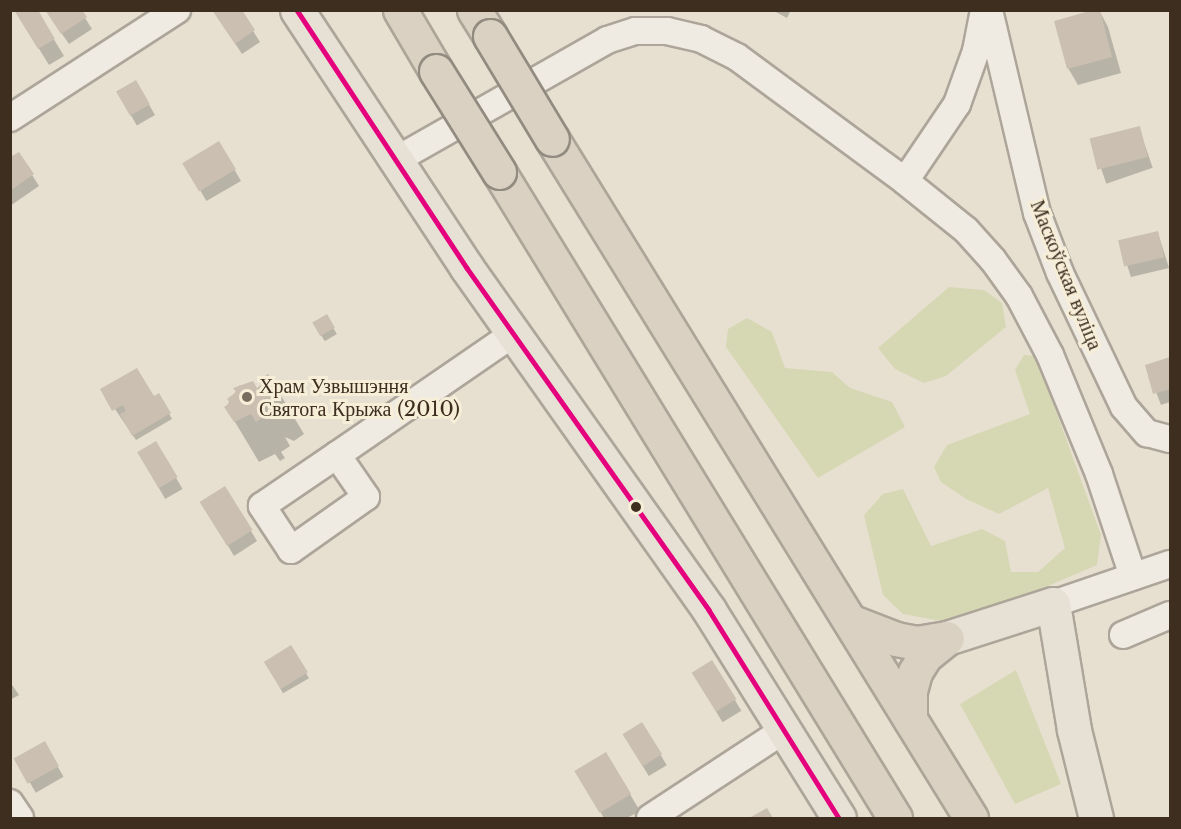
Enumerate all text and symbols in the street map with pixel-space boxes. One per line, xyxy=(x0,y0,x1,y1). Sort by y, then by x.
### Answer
street label: Маскоўская вуліца xyxy=(1025,197,1107,353)
place label: Храм Узвышэння Святога Крыжа (2010) xyxy=(259,374,460,421)
marker: Храм Узвышэння Святога Крыжа (2010) xyxy=(240,390,254,404)
unlabelled marker xyxy=(630,501,642,513)

